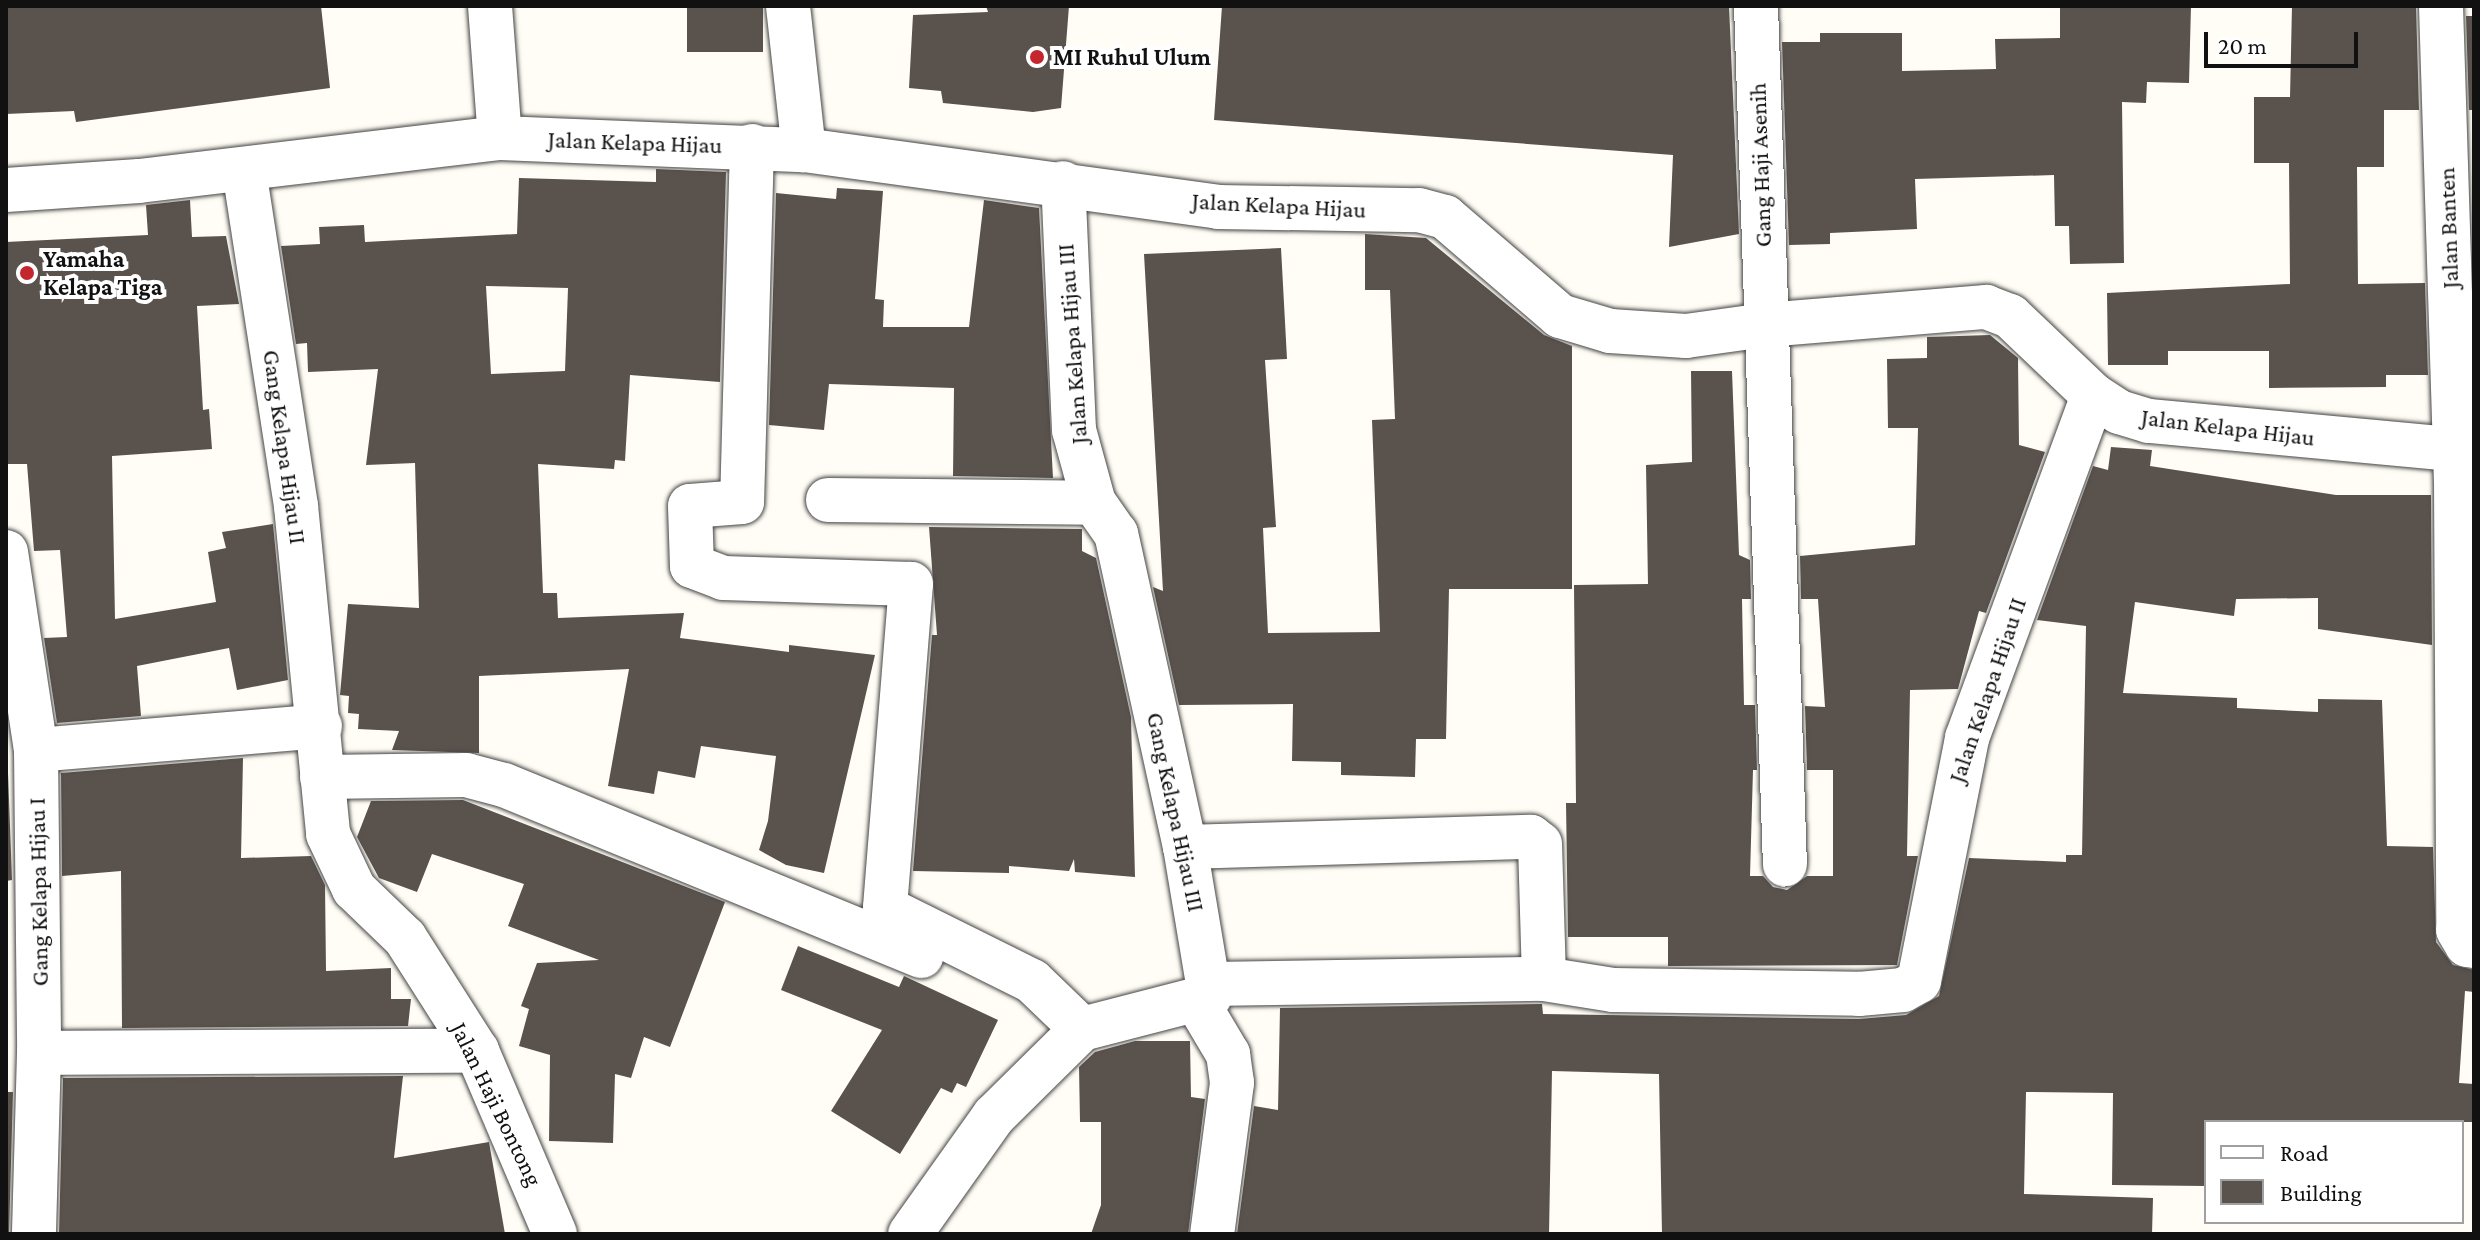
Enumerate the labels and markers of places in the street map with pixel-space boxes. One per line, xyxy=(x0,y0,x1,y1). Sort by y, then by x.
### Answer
place label: MI Ruhul Ulum xyxy=(1053,43,1211,71)
marker: MI Ruhul Ulum xyxy=(1028,48,1046,66)
place label: Yamaha Kelapa Tiga xyxy=(43,245,162,301)
marker: Yamaha Kelapa Tiga xyxy=(18,264,36,282)

